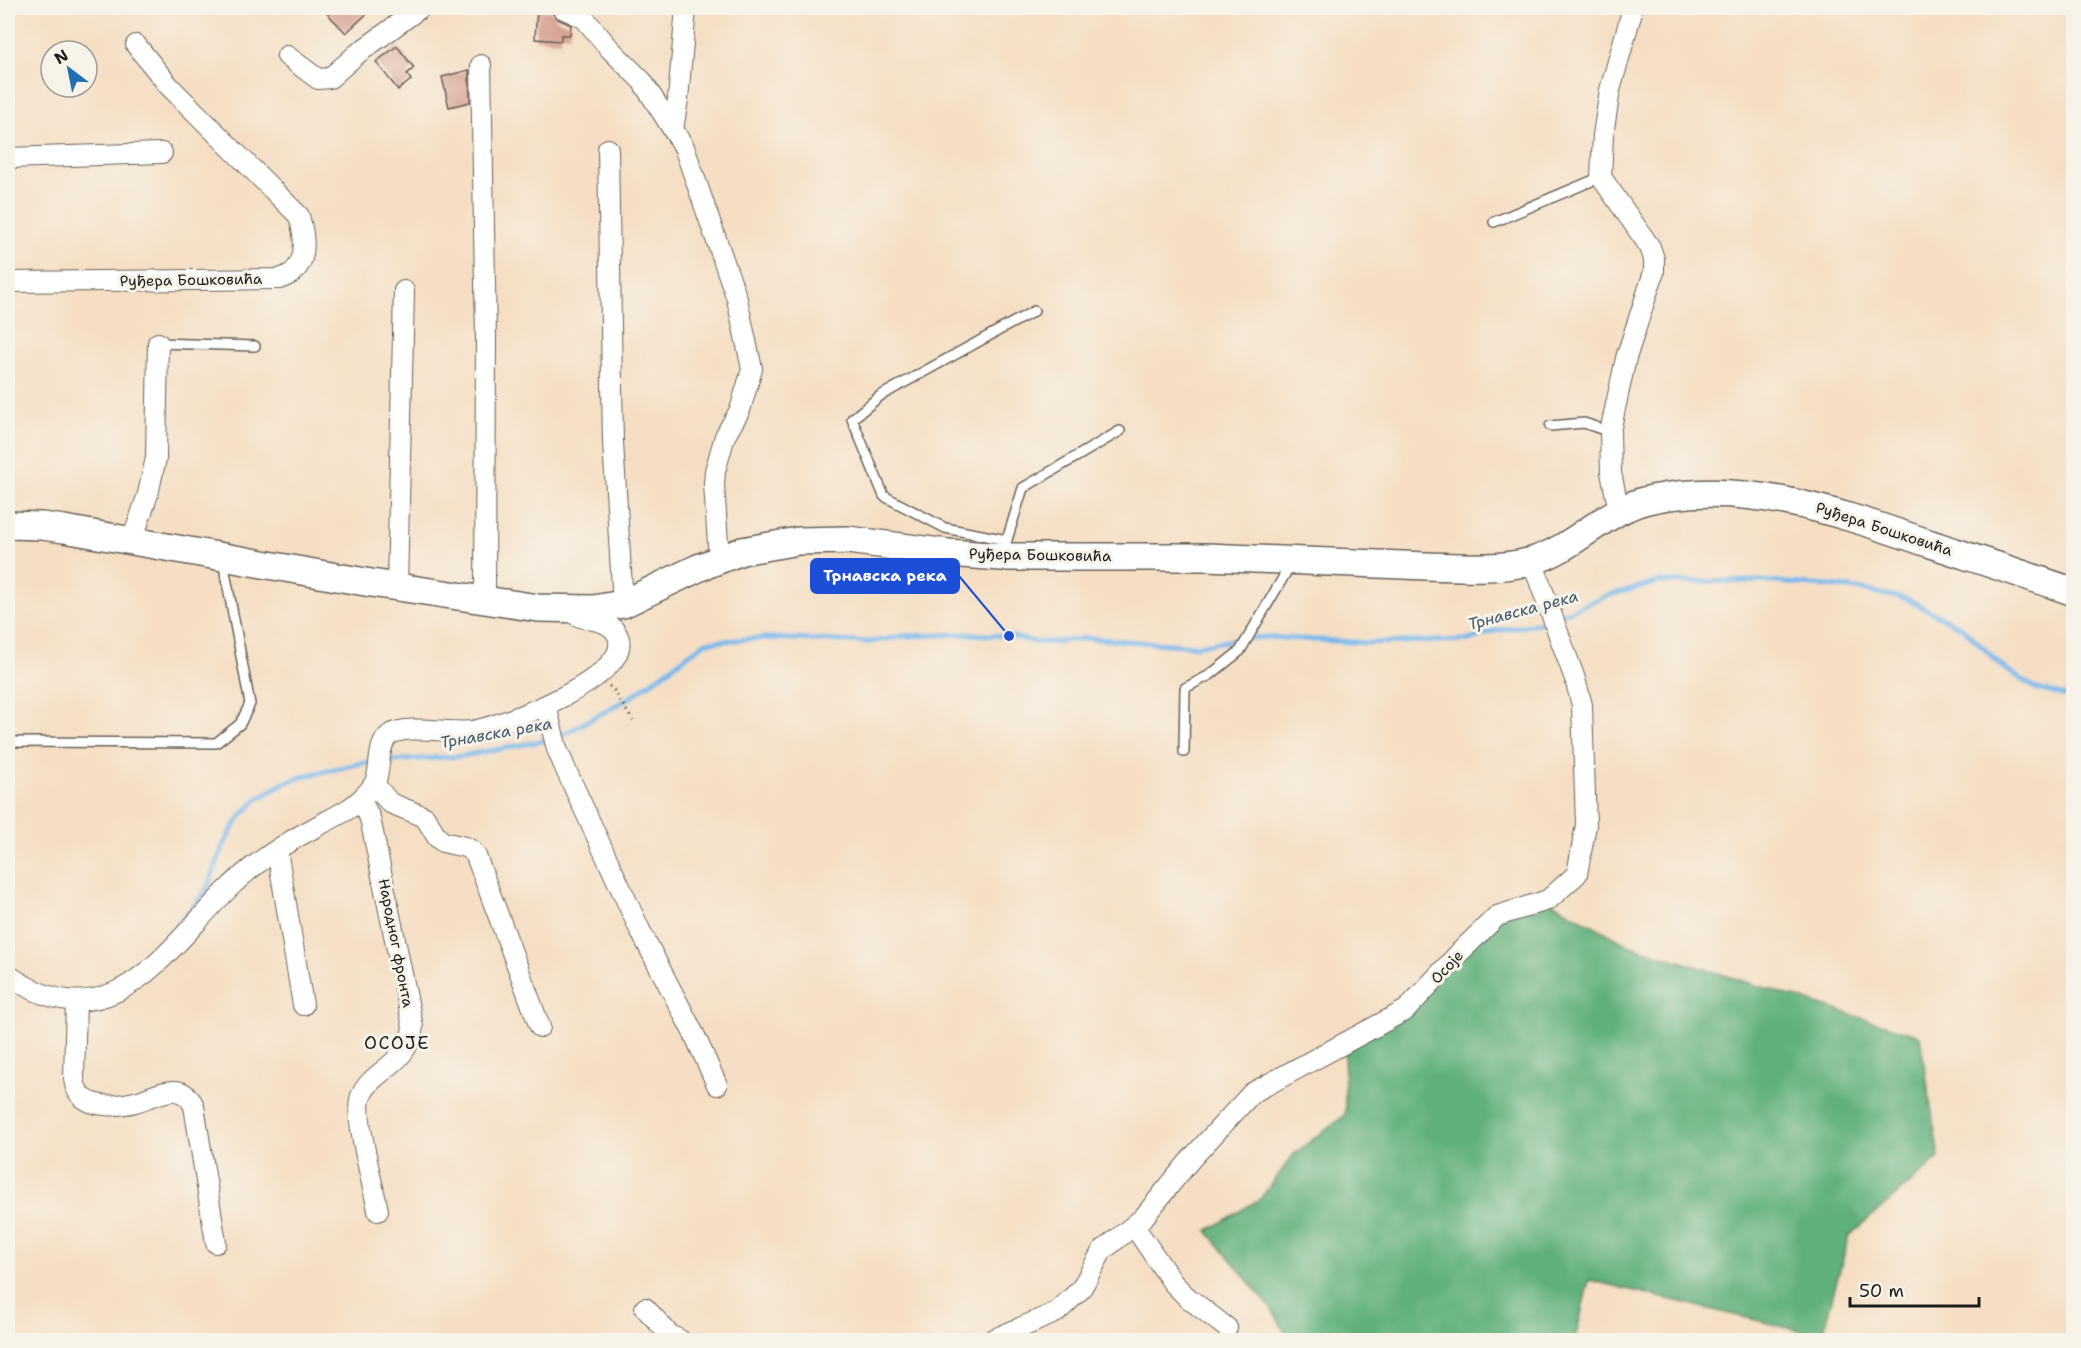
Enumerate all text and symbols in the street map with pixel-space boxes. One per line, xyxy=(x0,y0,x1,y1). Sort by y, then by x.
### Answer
north arrow xyxy=(39,39,99,99)
text: N xyxy=(50,44,72,69)
street label: Руђера Бошковића xyxy=(120,269,263,291)
street label: Руђера Бошковића xyxy=(1813,497,1956,561)
street label: Руђера Бошковића xyxy=(969,544,1112,566)
callout: Трнавска река xyxy=(811,559,959,593)
text: Трнавска река xyxy=(823,565,947,586)
water label: Трнавска река xyxy=(1466,585,1581,635)
water label: Трнавска река xyxy=(438,713,554,753)
street label: Народног фронта xyxy=(374,877,418,1010)
street label: Осоје xyxy=(1426,946,1468,988)
district label: ОСОЈЕ xyxy=(364,1031,430,1055)
scale bar xyxy=(1850,1270,1979,1308)
text: 50 m xyxy=(1859,1279,1904,1303)

